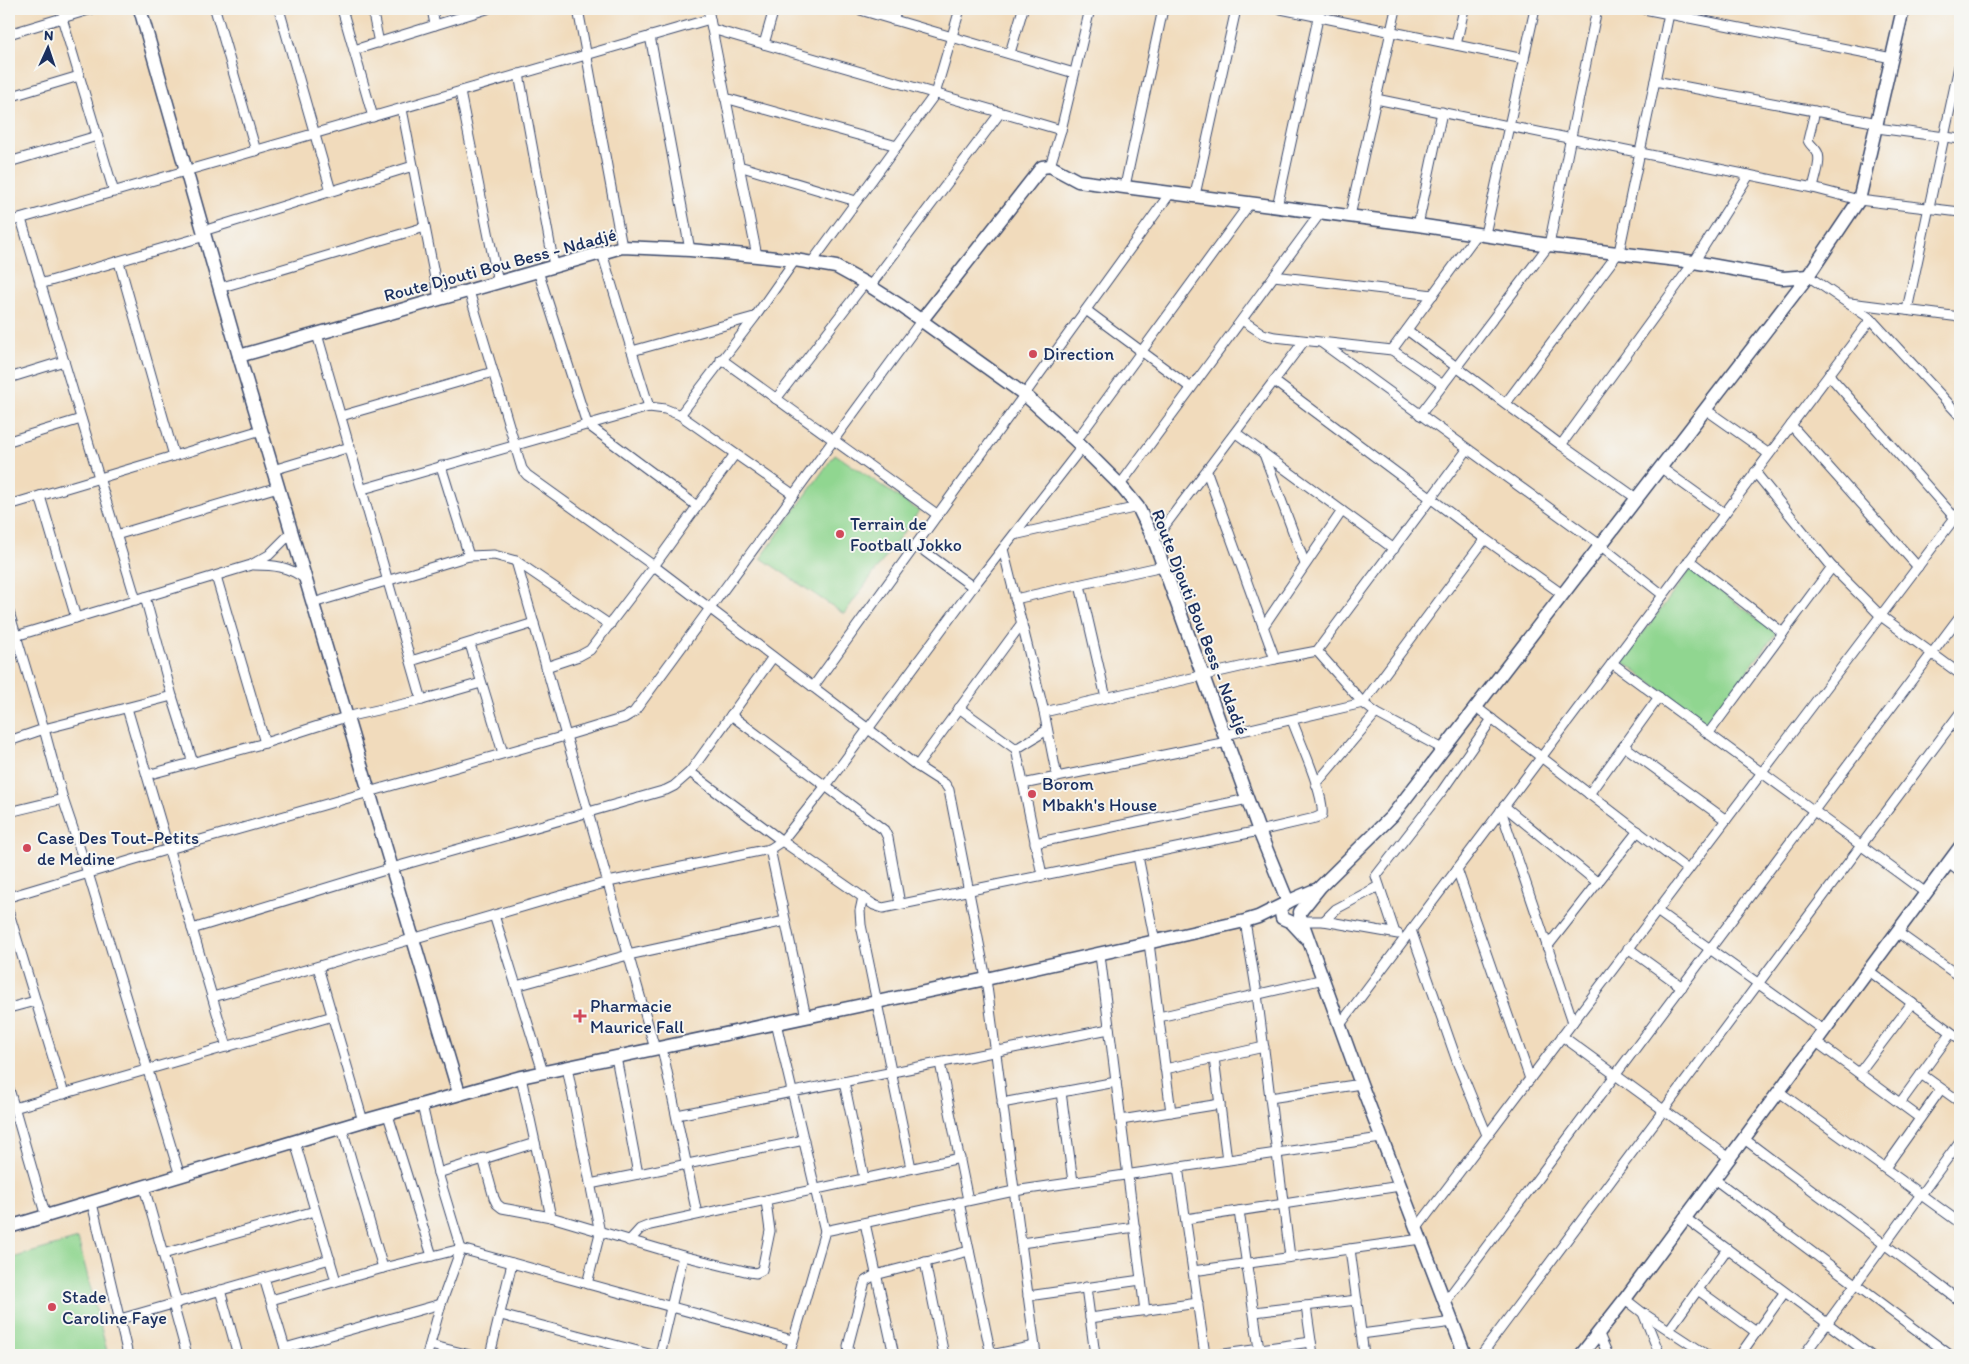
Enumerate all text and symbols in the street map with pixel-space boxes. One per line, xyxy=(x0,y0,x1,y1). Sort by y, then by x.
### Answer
north arrow xyxy=(22,22,72,72)
text: N xyxy=(43,27,54,44)
street label: Route Djouti Bou Bess - Ndadjé xyxy=(381,223,619,307)
place label: Direction xyxy=(1043,343,1114,365)
marker: Direction xyxy=(1027,348,1039,360)
street label: Route Djouti Bou Bess - Ndadjé xyxy=(1147,506,1253,738)
place label: Terrain de Football Jokko xyxy=(850,513,962,556)
marker: Terrain de Football Jokko xyxy=(834,528,846,540)
place label: Borom Mbakh's House xyxy=(1042,773,1157,816)
marker: Borom Mbakh's House xyxy=(1026,788,1038,800)
place label: Case Des Tout-Petits de Medine xyxy=(37,827,199,870)
marker: Case Des Tout-Petits de Medine xyxy=(21,842,33,854)
place label: Pharmacie Maurice Fall xyxy=(590,995,684,1038)
marker: Pharmacie Maurice Fall xyxy=(574,1010,586,1022)
place label: Stade Caroline Faye xyxy=(62,1286,167,1329)
marker: Stade Caroline Faye xyxy=(46,1301,58,1313)

